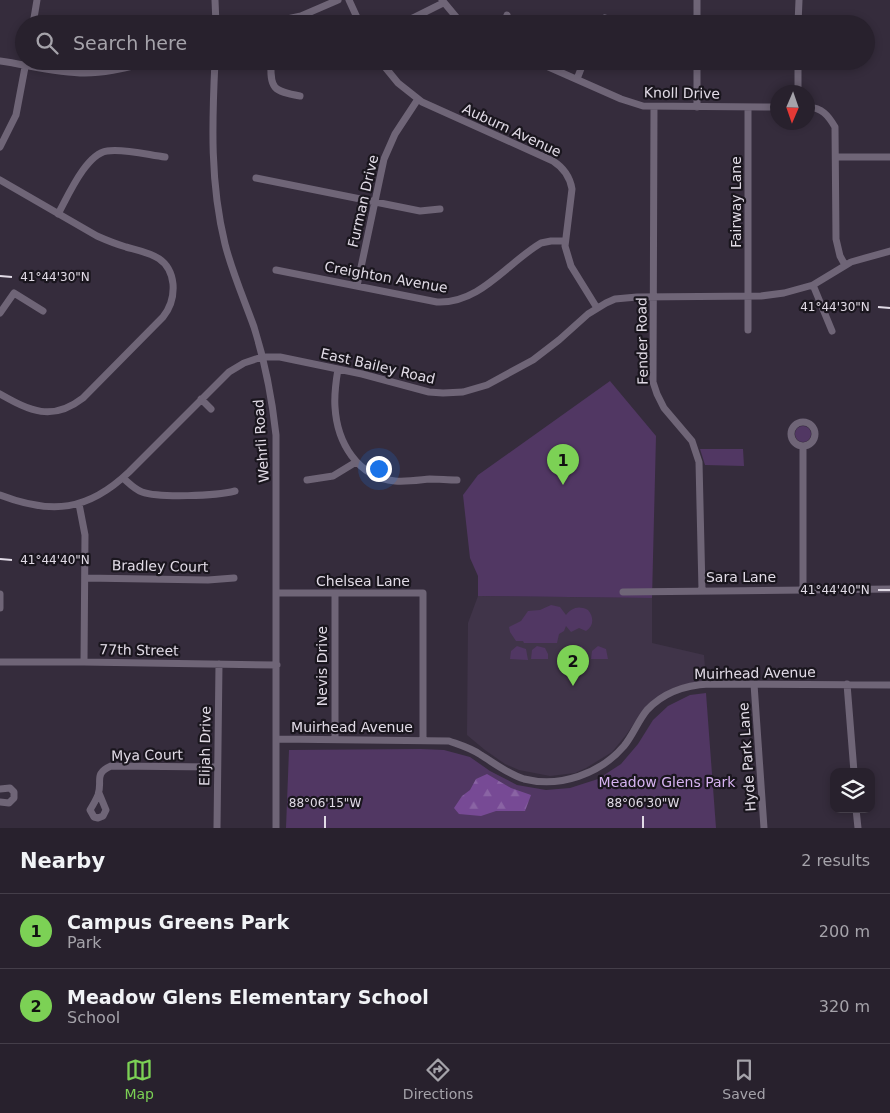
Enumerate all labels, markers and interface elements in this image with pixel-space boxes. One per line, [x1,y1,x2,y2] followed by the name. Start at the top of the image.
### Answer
[15,15,875,70] search box
[33,29,61,57] icon: search
[73,32,187,54] text: Search here
[644,84,720,102] street label: Knoll Drive
[770,85,815,130] north arrow
[460,100,564,160] street label: Auburn Avenue
[345,153,381,249] street label: Furman Drive
[728,156,744,248] street label: Fairway Lane
[323,258,449,296] street label: Creighton Avenue
[20,270,90,284] text: 41°44'30"N
[633,297,651,385] street label: Fender Road
[800,300,870,314] text: 41°44'30"N
[319,345,437,387] street label: East Bailey Road
[250,399,272,483] street label: Wehrli Road
[547,444,579,485] pin: 1
[366,456,392,482] your location
[20,553,90,567] text: 41°44'40"N
[112,557,209,575] street label: Bradley Court
[706,569,776,585] street label: Sara Lane
[316,573,410,589] street label: Chelsea Lane
[800,583,870,597] text: 41°44'40"N
[314,626,330,706] street label: Nevis Drive
[99,641,179,659] street label: 77th Street
[557,645,589,686] pin: 2
[694,664,816,682] street label: Muirhead Avenue
[735,702,759,812] street label: Hyde Park Lane
[196,706,214,786] street label: Elijah Drive
[291,719,413,735] street label: Muirhead Avenue
[111,746,184,764] street label: Mya Court
[830,768,875,813] map controls
[830,768,875,813] button: layers
[599,774,736,790] park label: Meadow Glens Park
[289,796,361,810] text: 88°06'15"W
[607,796,679,810] text: 88°06'30"W
[20,849,105,873] text: Nearby
[801,851,870,870] text: 2 results
[67,911,289,933] text: Campus Greens Park
[30,922,42,941] text: 1
[819,922,870,941] text: 200 m
[67,933,102,952] text: Park
[67,986,429,1008] text: Meadow Glens Elementary School
[30,997,42,1016] text: 2
[819,997,870,1016] text: 320 m
[67,1008,120,1027] text: School
[124,1056,154,1102] tab: Map
[403,1056,473,1102] tab: Directions
[722,1056,766,1102] tab: Saved

